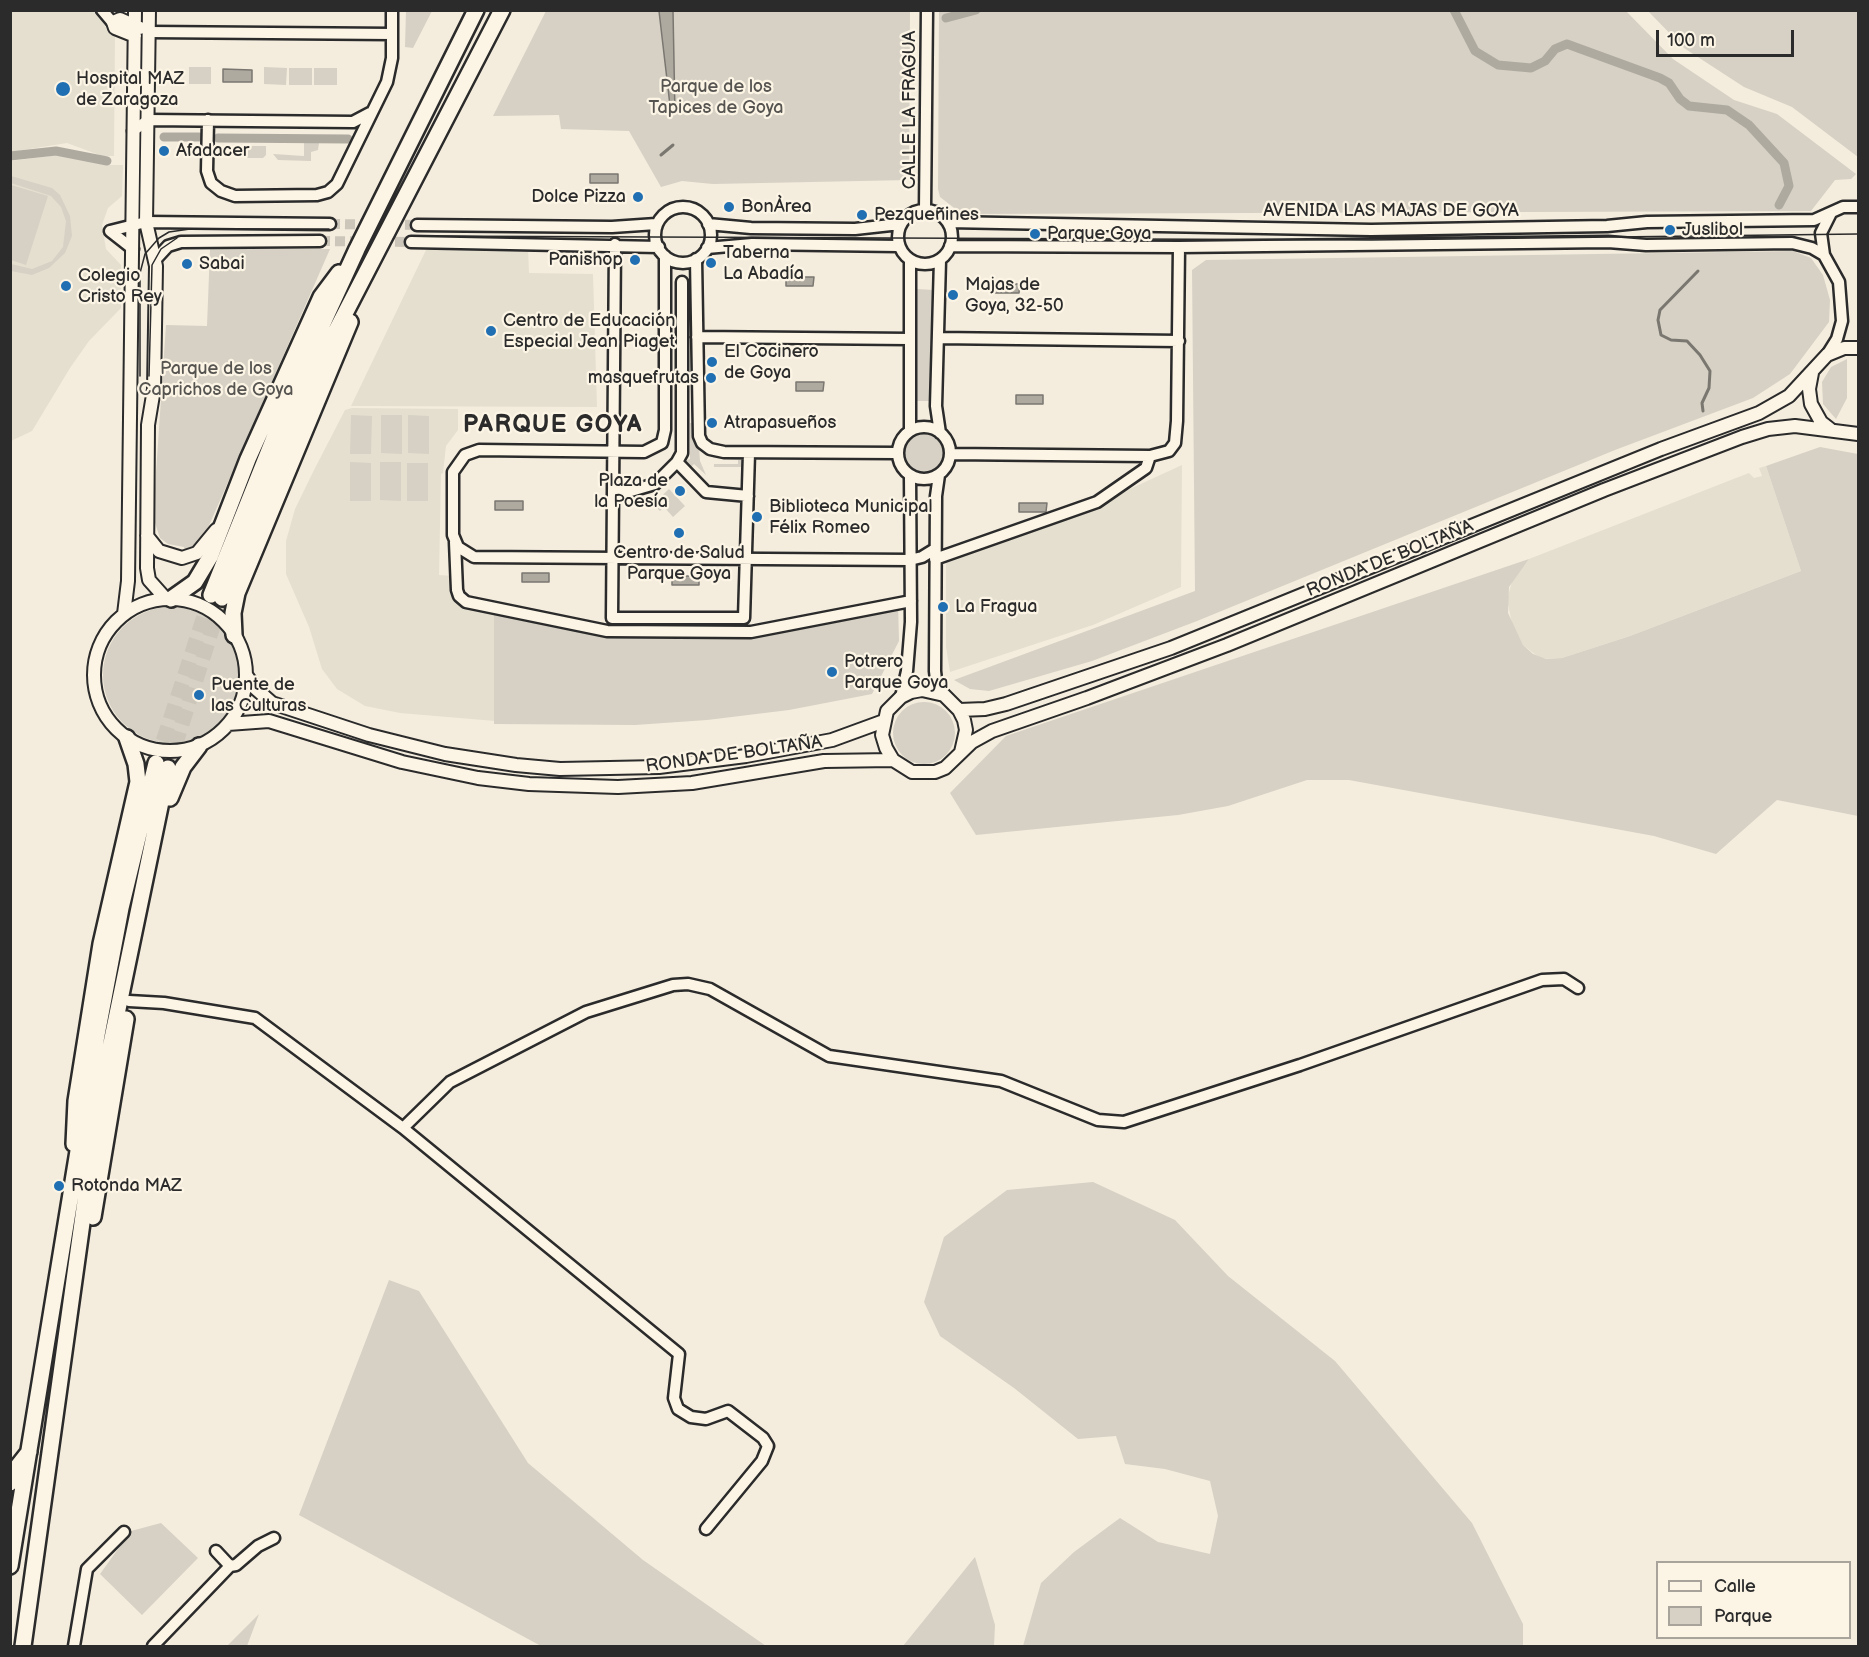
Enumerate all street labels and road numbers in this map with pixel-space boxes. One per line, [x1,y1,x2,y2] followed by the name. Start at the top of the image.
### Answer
[899,31,921,189] street label: CALLE LA FRAGUA
[1263,200,1519,222] street label: AVENIDA LAS MAJAS DE GOYA
[1303,516,1477,602] street label: RONDA DE BOLTAÑA
[644,732,824,778] street label: RONDA DE BOLTAÑA

